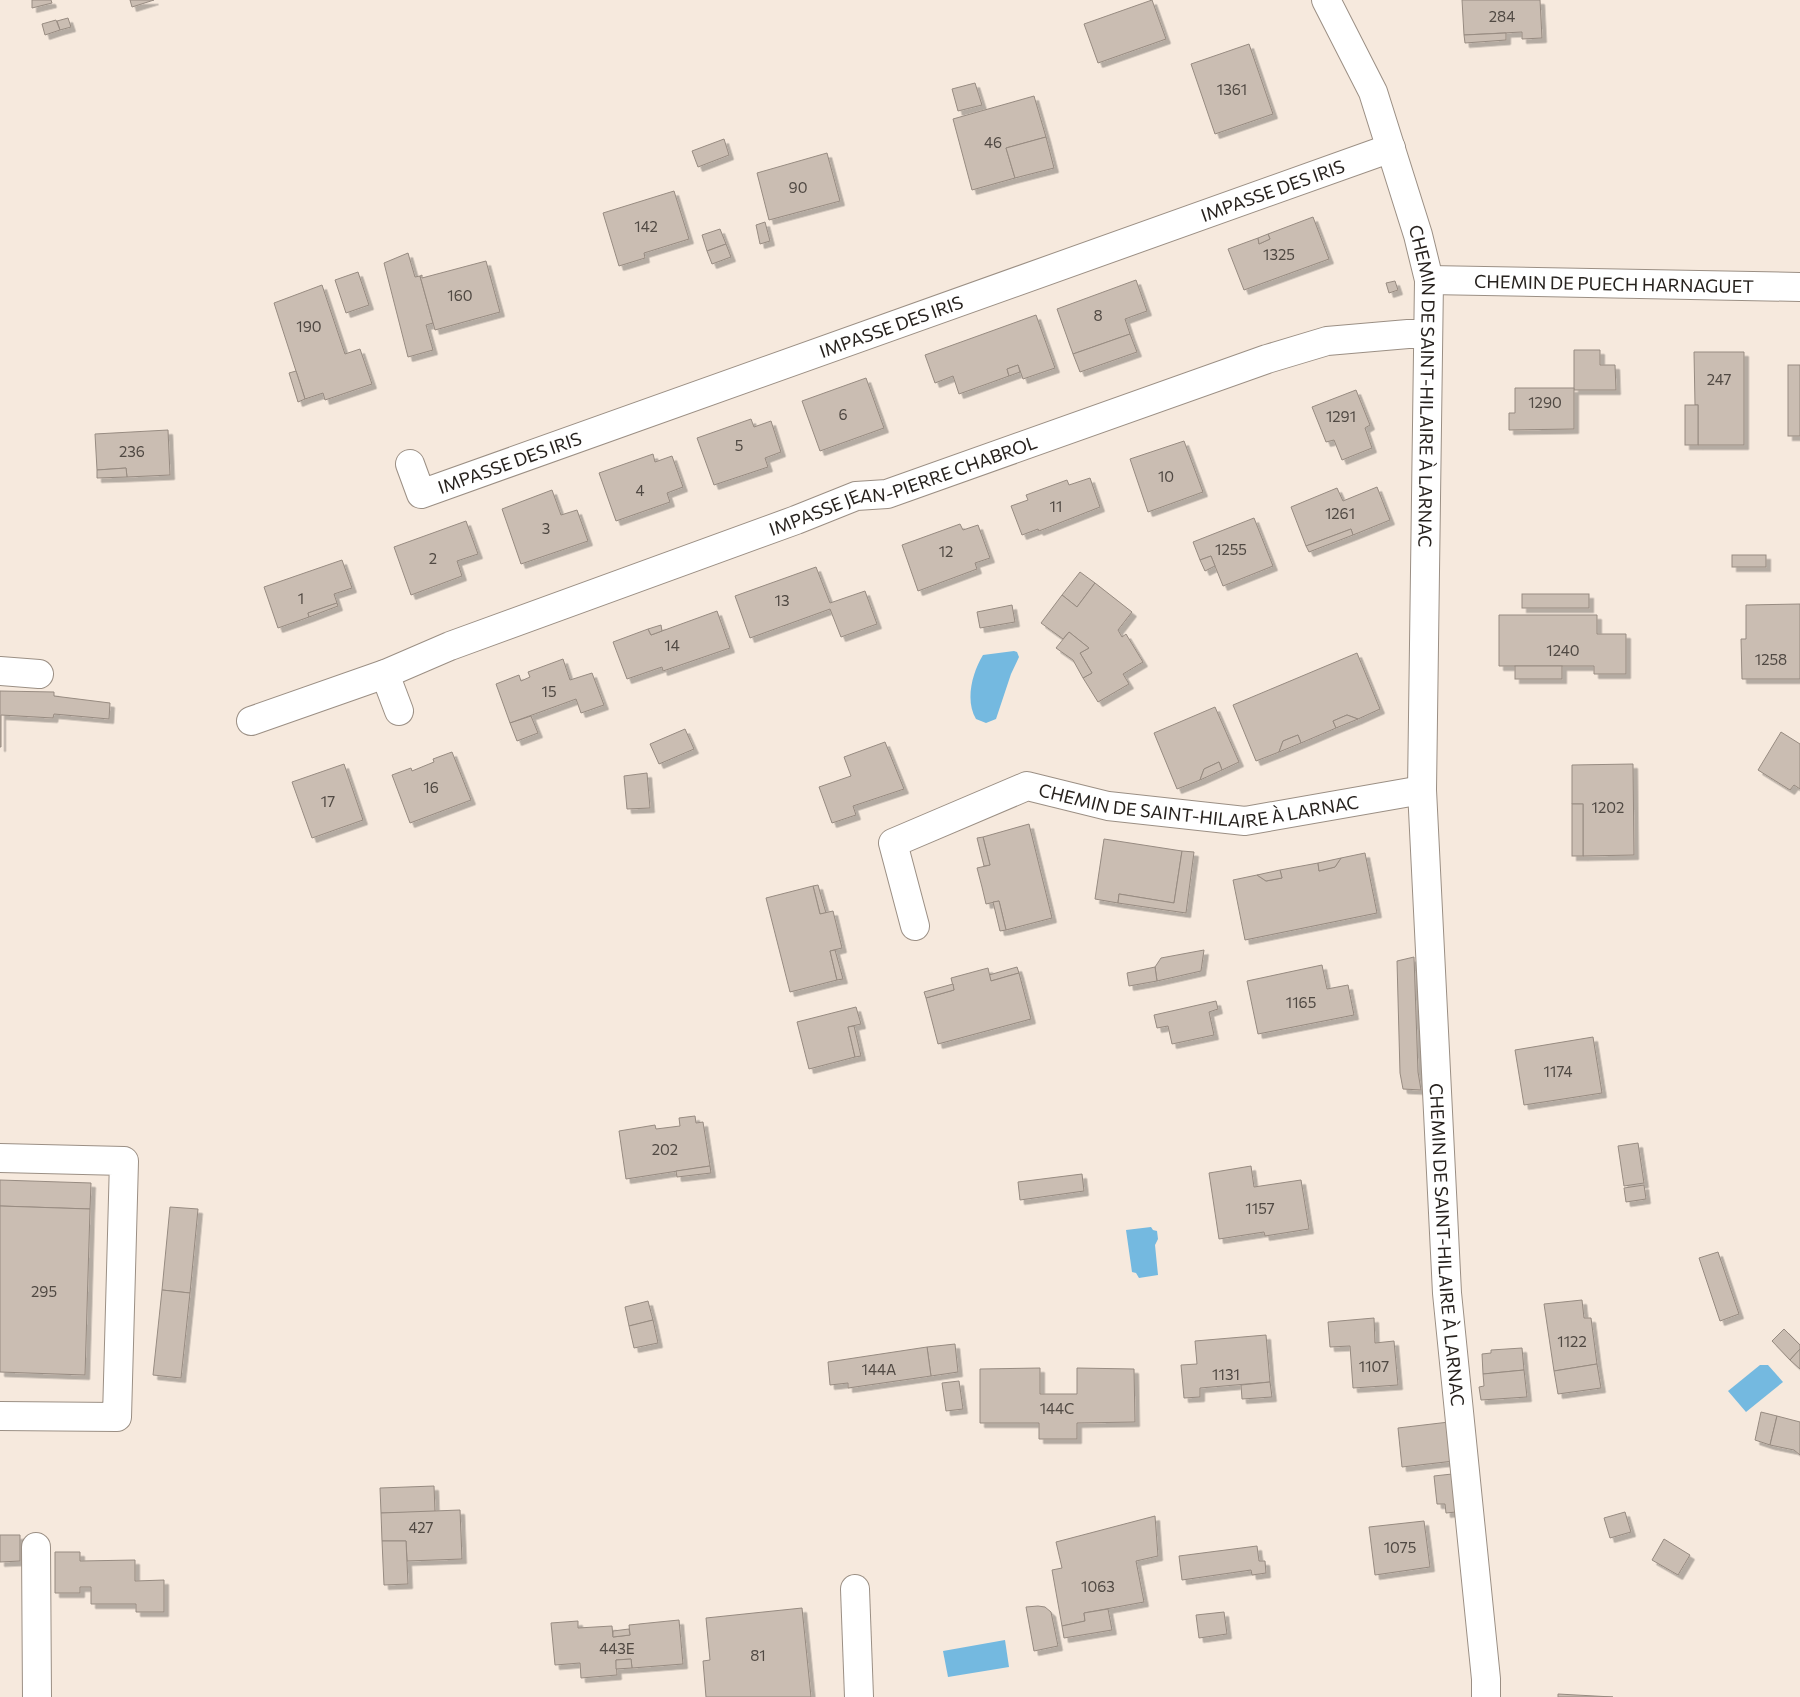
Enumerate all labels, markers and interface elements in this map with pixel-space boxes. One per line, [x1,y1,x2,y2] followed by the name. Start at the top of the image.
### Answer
[1489,7,1515,25] house number: 284
[1217,80,1247,98] house number: 1361
[984,133,1002,151] house number: 46
[1198,155,1347,226] street label: IMPASSE DES IRIS
[789,178,807,196] house number: 90
[634,217,658,235] house number: 142
[1404,222,1440,548] street label: CHEMIN DE SAINT-HILAIRE À LARNAC
[1263,245,1295,263] house number: 1325
[1474,270,1754,297] street label: CHEMIN DE PUECH HARNAGUET
[447,286,473,304] house number: 160
[816,291,966,362] street label: IMPASSE DES IRIS
[1093,306,1103,324] house number: 8
[296,317,322,335] house number: 190
[1707,370,1731,388] house number: 247
[1528,393,1562,411] house number: 1290
[838,405,848,423] house number: 6
[1326,407,1356,425] house number: 1291
[435,427,584,498] street label: IMPASSE DES IRIS
[766,431,1040,540] street label: IMPASSE JEAN-PIERRE CHABROL
[735,436,743,454] house number: 5
[119,442,145,460] house number: 236
[1158,467,1174,485] house number: 10
[636,481,645,499] house number: 4
[1050,497,1062,515] house number: 11
[1325,504,1355,522] house number: 1261
[542,519,550,537] house number: 3
[1215,540,1247,558] house number: 1255
[939,542,953,560] house number: 12
[429,549,437,567] house number: 2
[298,589,304,607] house number: 1
[775,591,789,609] house number: 13
[664,636,680,654] house number: 14
[1546,641,1580,659] house number: 1240
[1755,650,1787,668] house number: 1258
[541,682,557,700] house number: 15
[423,778,439,796] house number: 16
[1037,778,1360,832] street label: CHEMIN DE SAINT-HILAIRE À LARNAC
[321,792,335,810] house number: 17
[1592,798,1624,816] house number: 1202
[1286,993,1316,1011] house number: 1165
[1544,1062,1572,1080] house number: 1174
[1426,1083,1469,1407] street label: CHEMIN DE SAINT-HILAIRE À LARNAC
[652,1140,678,1158] house number: 202
[1245,1199,1275,1217] house number: 1157
[31,1282,57,1300] house number: 295
[1557,1332,1587,1350] house number: 1122
[1359,1357,1389,1375] house number: 1107
[862,1360,896,1378] house number: 144A
[1212,1365,1240,1383] house number: 1131
[1040,1399,1074,1417] house number: 144C
[409,1518,434,1536] house number: 427
[1384,1538,1416,1556] house number: 1075
[1081,1577,1115,1595] house number: 1063
[599,1639,635,1657] house number: 443E
[750,1646,766,1664] house number: 81

